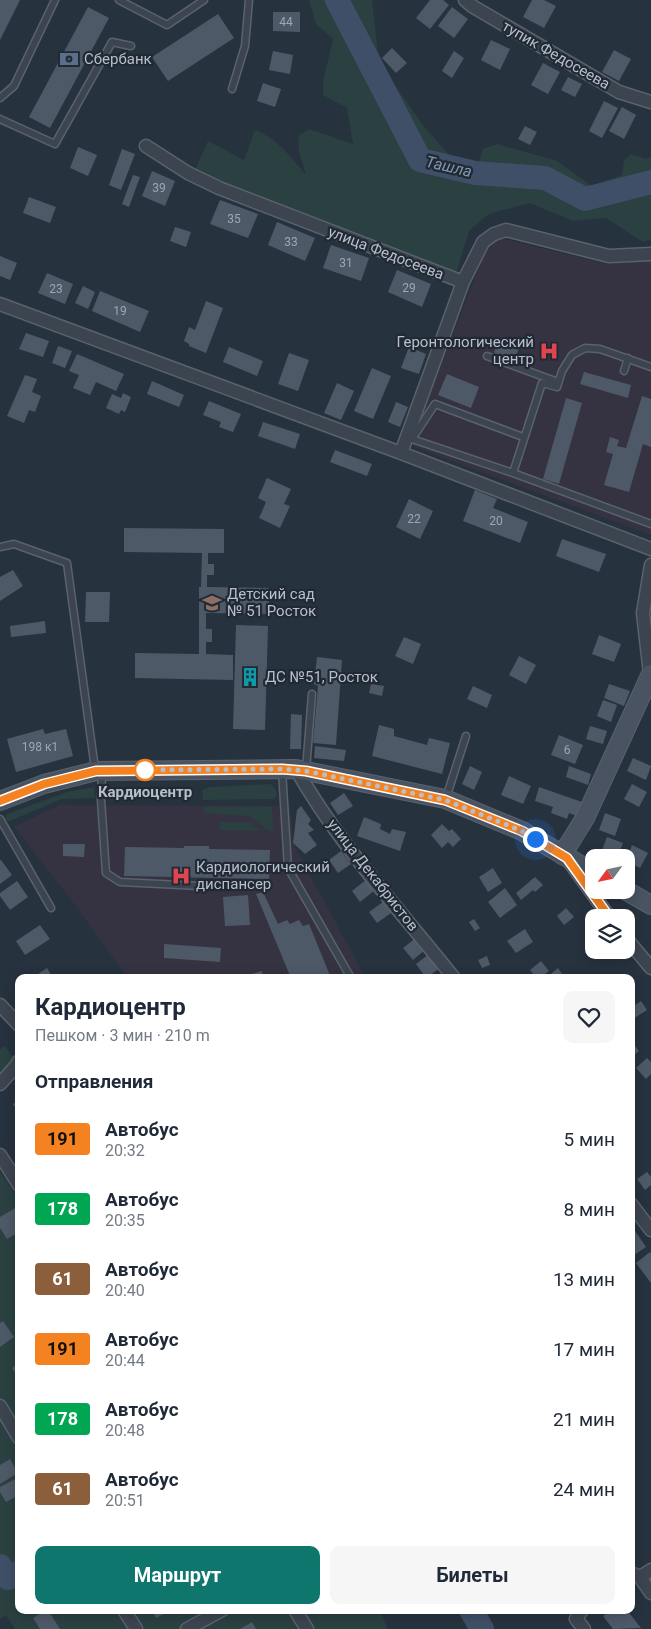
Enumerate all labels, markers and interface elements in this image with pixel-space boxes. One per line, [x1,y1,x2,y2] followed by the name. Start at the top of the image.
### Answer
[279,15,293,29] house number: 44
[499,17,613,93] street label: тупик Федосеева
[58,48,80,70] bank icon: Сбербанк
[84,50,152,68] place label: Сбербанк
[424,152,474,181] water label: Ташла
[152,181,166,195] house number: 39
[227,212,241,226] house number: 35
[326,223,446,283] street label: улица Федосеева
[284,235,298,249] house number: 33
[339,256,353,270] house number: 31
[402,281,416,295] house number: 29
[49,282,63,296] house number: 23
[113,304,127,318] house number: 19
[397,333,534,368] place label: Геронтологический центр
[538,340,560,362] hospital icon: Геронтологический центр
[407,512,421,526] house number: 22
[489,514,503,528] house number: 20
[227,585,316,620] place label: Детский сад № 51 Росток
[201,592,223,614] school or university icon: Детский сад № 51 Росток
[239,666,261,688] building icon: ДС №51, Росток
[265,668,378,686] place label: ДС №51, Росток
[22,740,58,754] house number: 198 к1
[564,743,571,757] house number: 6
[134,759,156,781] marker: Кардиоцентр
[98,783,192,801] place label: Кардиоцентр
[324,815,422,935] street label: улица Декабристов
[523,827,548,852] your location
[585,849,635,899] north arrow
[585,849,635,959] map controls
[196,858,330,893] place label: Кардиологический диспансер
[170,865,192,887] hospital icon: Кардиологический диспансер
[585,909,635,959] button: layers
[563,991,615,1043] button: heart
[35,993,186,1021] text: Кардиоцентр
[35,1026,210,1045] text: Пешком · 3 мин · 210 m
[35,1070,153,1093] text: Отправления
[105,1118,179,1141] text: Автобус
[47,1128,78,1149] text: 191
[564,1128,615,1151] text: 5 мин
[105,1141,145,1160] text: 20:32
[105,1188,179,1211] text: Автобус
[47,1198,78,1219] text: 178
[564,1198,615,1221] text: 8 мин
[105,1211,145,1230] text: 20:35
[105,1258,179,1281] text: Автобус
[52,1268,73,1289] text: 61
[553,1268,615,1291] text: 13 мин
[105,1281,145,1300] text: 20:40
[105,1328,179,1351] text: Автобус
[47,1338,78,1359] text: 191
[553,1338,615,1361] text: 17 мин
[105,1351,145,1370] text: 20:44
[105,1398,179,1421] text: Автобус
[47,1408,78,1429] text: 178
[553,1408,615,1431] text: 21 мин
[105,1421,145,1440] text: 20:48
[105,1468,179,1491] text: Автобус
[52,1478,73,1499] text: 61
[553,1478,615,1501] text: 24 мин
[105,1491,145,1510] text: 20:51
[35,1546,320,1604] button: Маршрут
[330,1546,615,1604] button: Билеты

